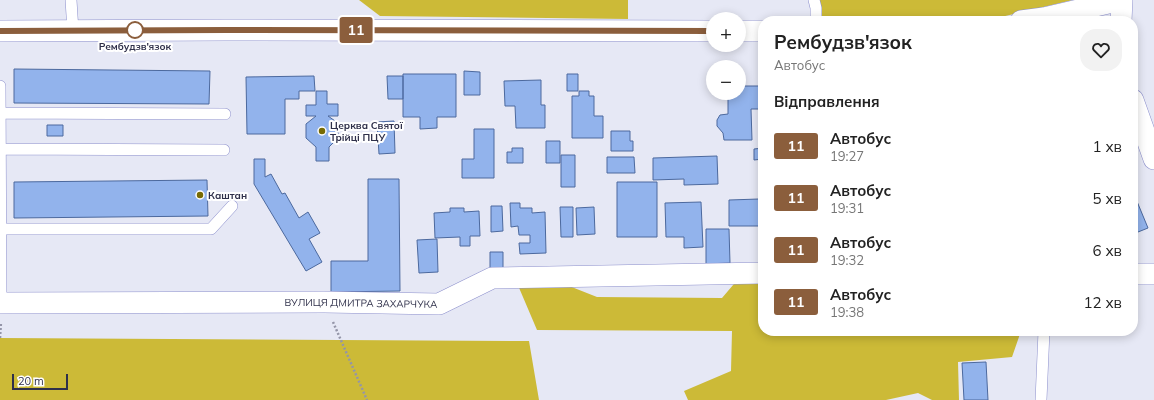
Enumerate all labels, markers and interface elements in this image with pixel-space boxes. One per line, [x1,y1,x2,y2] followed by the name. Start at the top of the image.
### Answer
[706,12,746,100] map controls
[706,12,746,52] button: +
[338,17,374,43] line badge: 11
[126,21,144,39] marker: Рембудзв'язок
[348,21,364,39] text: 11
[1080,29,1122,71] button: heart
[774,30,912,54] text: Рембудзв'язок
[99,40,172,53] place label: Рембудзв'язок
[774,57,825,73] text: Автобус
[706,60,746,100] button: −
[774,92,880,111] text: Відправлення
[330,119,403,144] place label: Церква Святої Трійці ПЦУ
[317,126,327,136] marker: Церква Святої Трійці ПЦУ
[830,129,891,148] text: Автобус
[788,137,804,155] text: 11
[1093,137,1122,156] text: 1 хв
[830,148,864,164] text: 19:27
[830,181,891,200] text: Автобус
[208,189,247,202] place label: Каштан
[788,189,804,207] text: 11
[1093,189,1122,208] text: 5 хв
[195,190,205,200] marker: Каштан
[830,200,864,216] text: 19:31
[830,233,891,252] text: Автобус
[788,241,804,259] text: 11
[1093,241,1122,260] text: 6 хв
[830,252,864,268] text: 19:32
[830,285,891,304] text: Автобус
[788,293,804,311] text: 11
[1084,293,1122,312] text: 12 хв
[285,295,438,310] street label: ВУЛИЦЯ ДМИТРА ЗАХАРЧУКА
[830,304,864,320] text: 19:38
[12,372,68,391] scale bar
[18,374,44,388] text: 20 m

